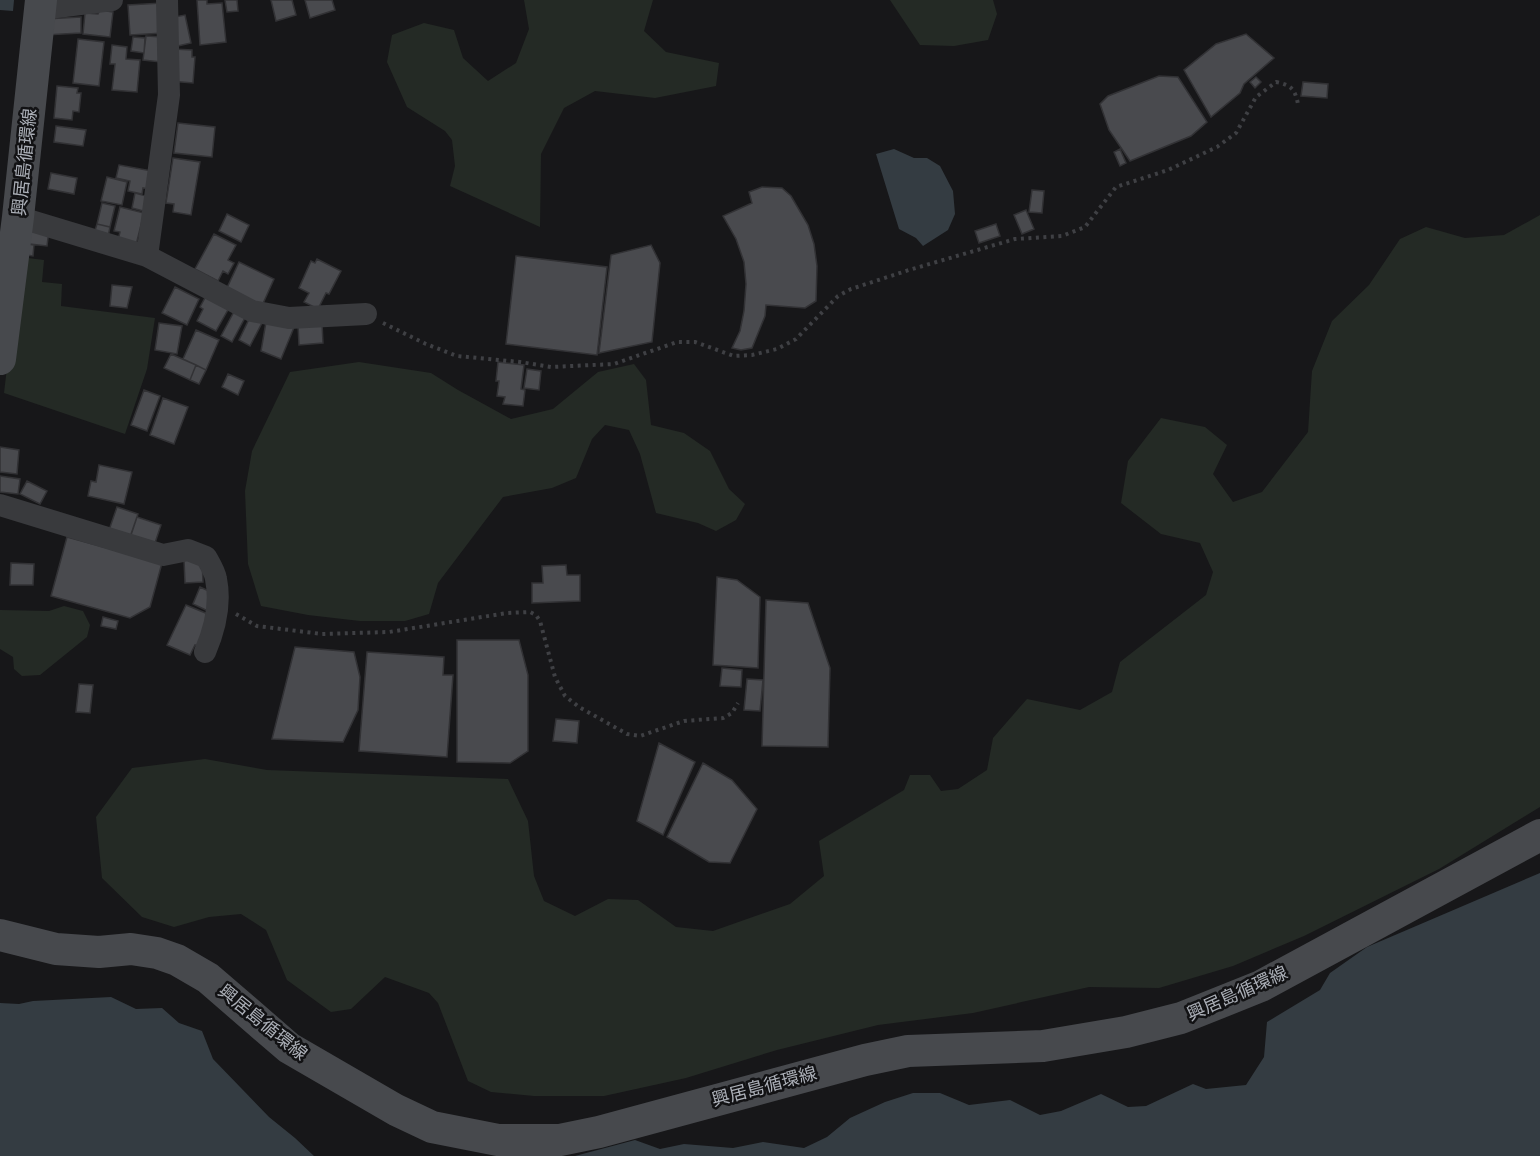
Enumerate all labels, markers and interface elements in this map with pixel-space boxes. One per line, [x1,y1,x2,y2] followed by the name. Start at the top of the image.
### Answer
[8,107,40,217] street label: 興居島循環線
[1183,961,1291,1025] street label: 興居島循環線
[214,980,312,1064] street label: 興居島循環線
[709,1062,819,1110] street label: 興居島循環線

